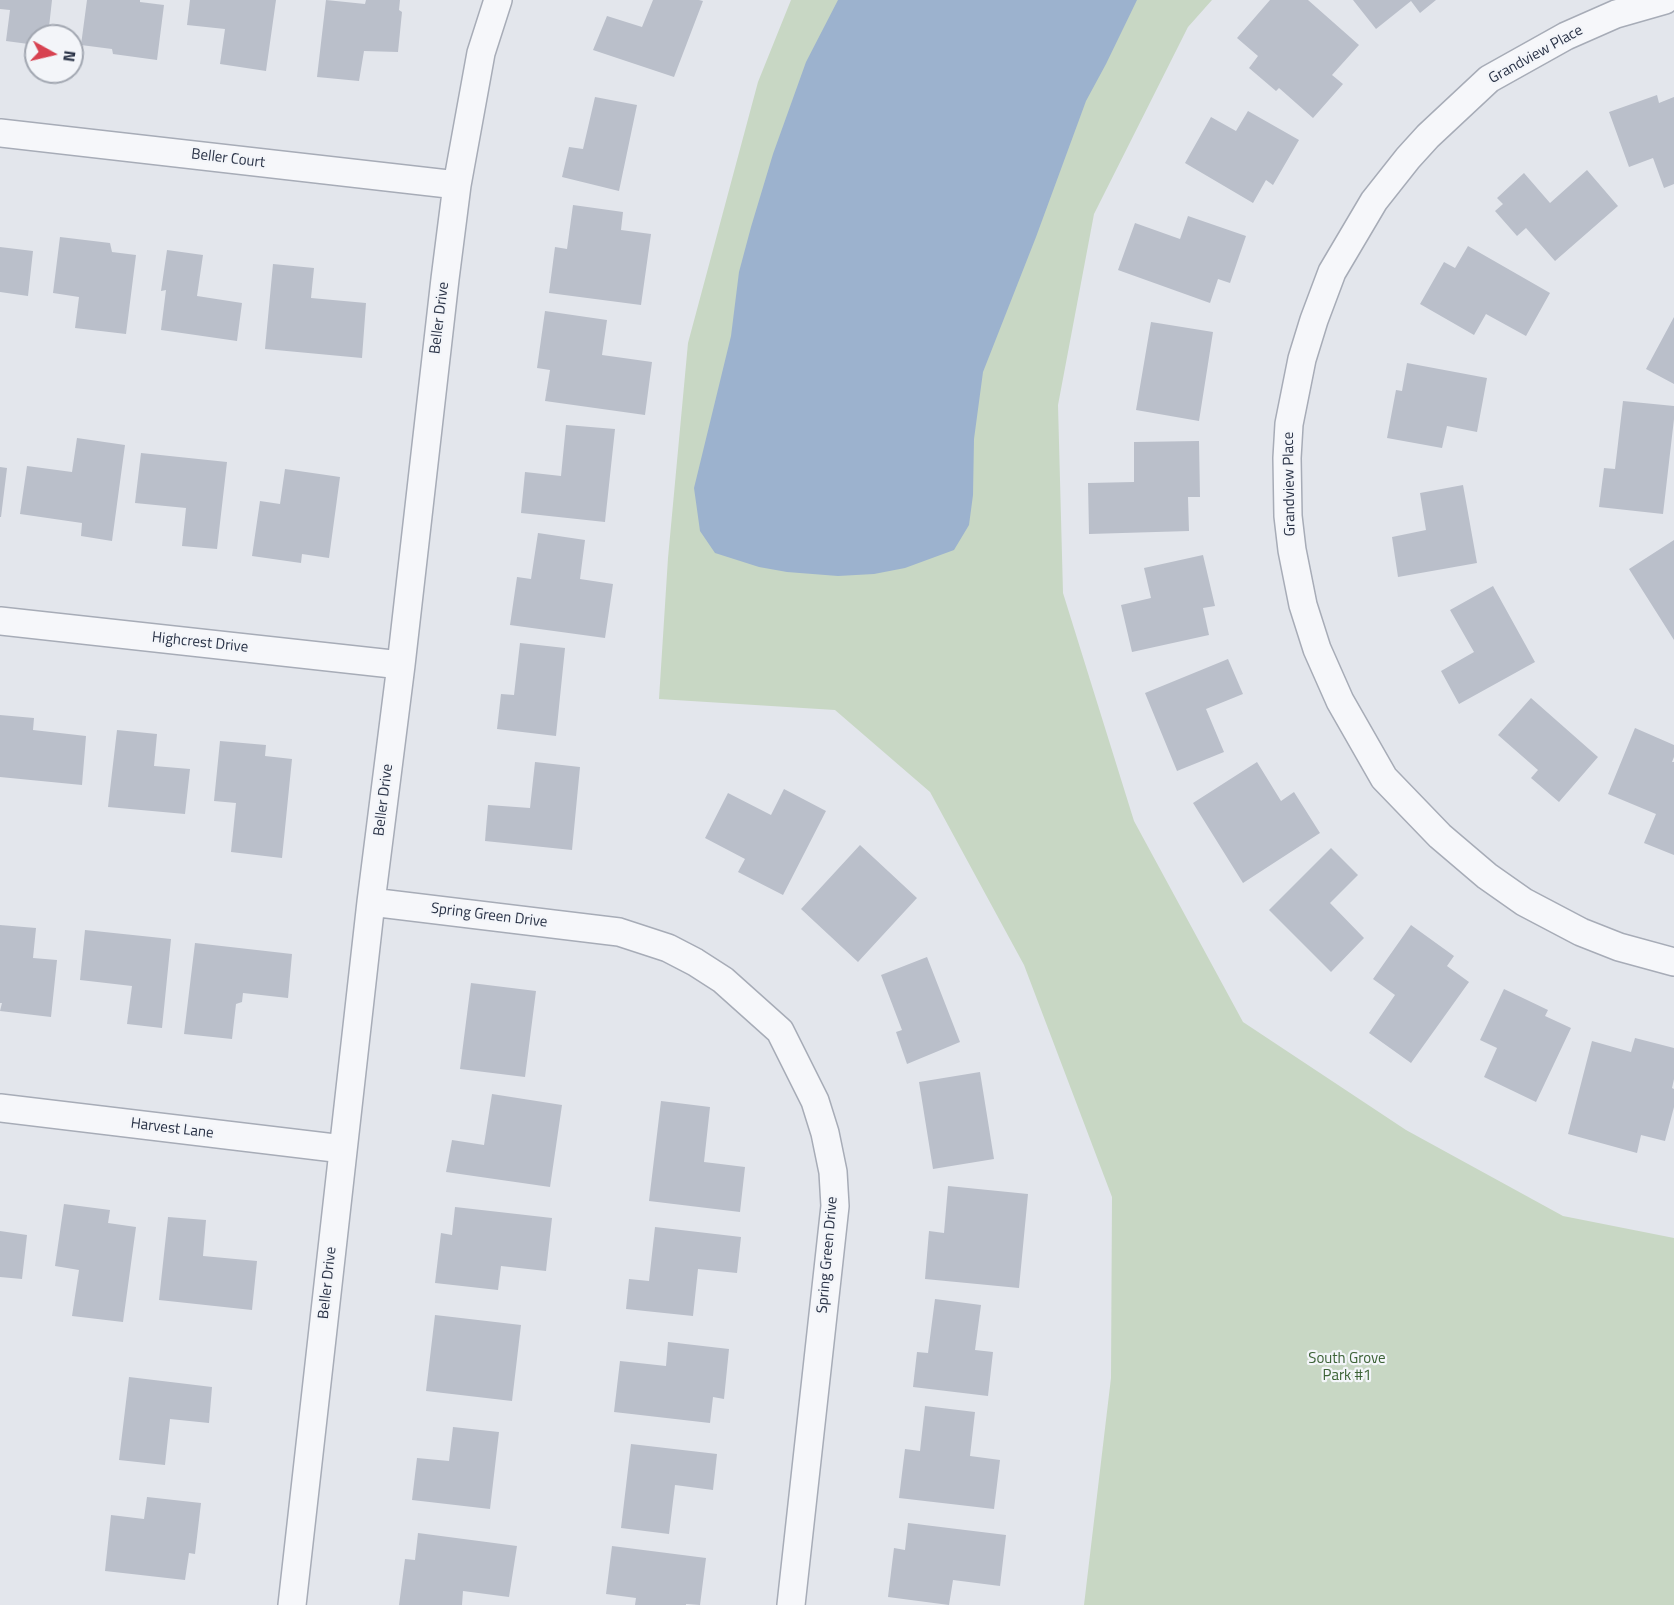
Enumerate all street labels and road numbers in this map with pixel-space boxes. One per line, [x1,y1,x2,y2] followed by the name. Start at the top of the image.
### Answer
[1486,22,1586,88] street label: Grandview Place
[190,146,266,172] street label: Beller Court
[427,281,453,355] street label: Beller Drive
[1280,432,1300,536] street label: Grandview Place
[151,629,249,657] street label: Highcrest Drive
[371,763,397,837] street label: Beller Drive
[430,900,548,932] street label: Spring Green Drive
[130,1115,214,1143] street label: Harvest Lane
[814,1196,842,1314] street label: Spring Green Drive
[315,1246,341,1320] street label: Beller Drive

